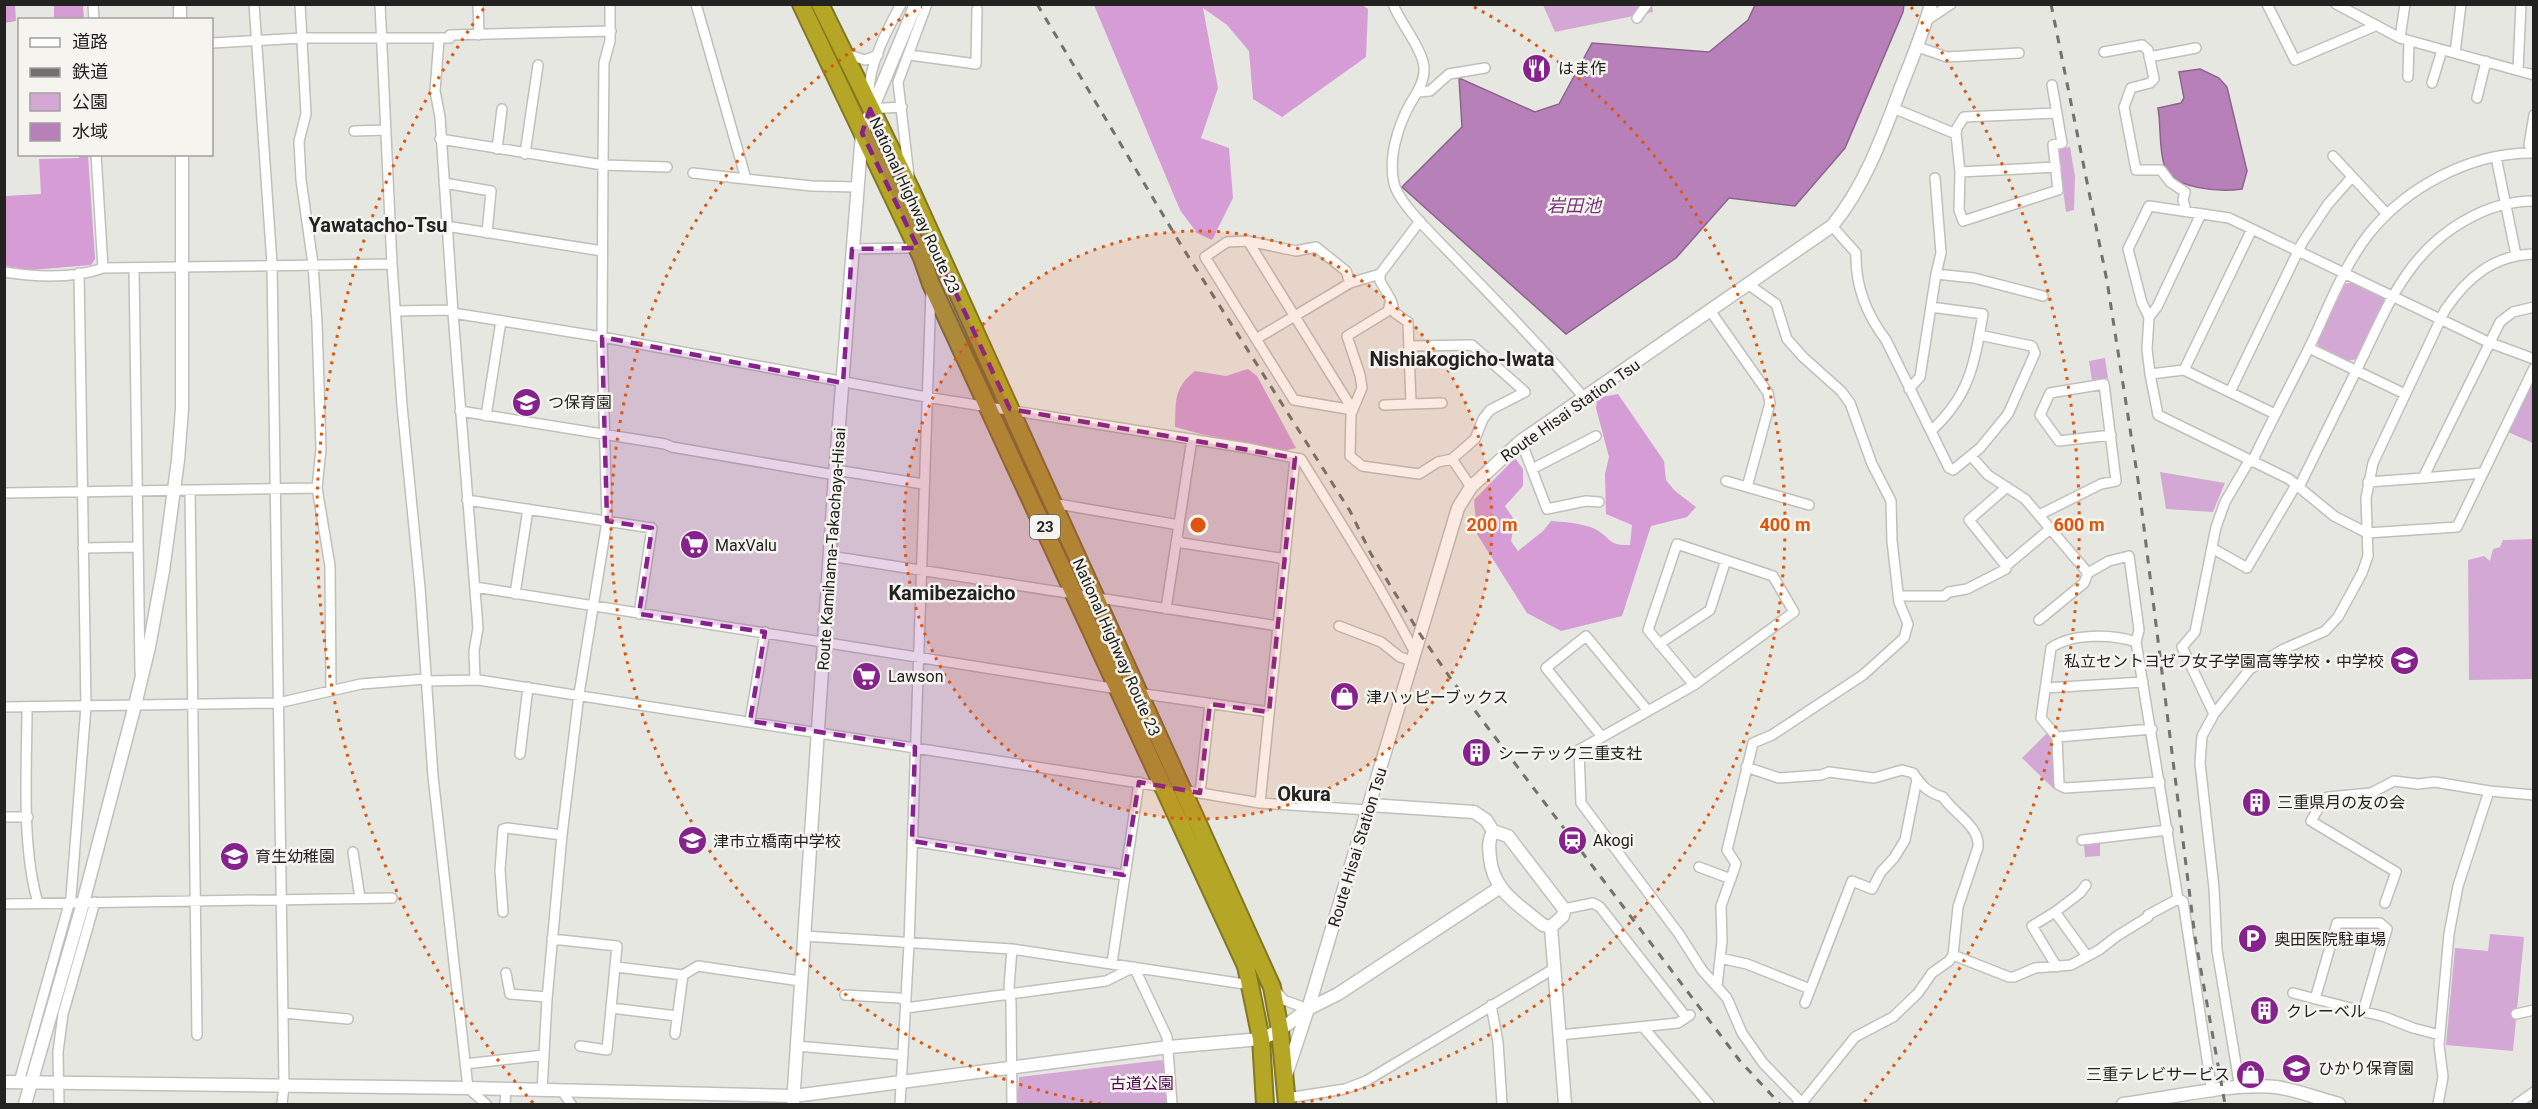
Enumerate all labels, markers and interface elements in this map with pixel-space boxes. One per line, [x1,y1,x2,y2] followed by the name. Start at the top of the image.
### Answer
[18,18,213,156] legend
[72,31,108,52] text: 道路
[1521,52,1553,84] restaurant icon: はま作
[1558,59,1606,78] place label: はま作
[72,61,108,82] text: 鉄道
[72,91,108,112] text: 公園
[865,114,964,296] street label: National Highway Route 23
[72,121,108,142] text: 水域
[1547,195,1603,216] water label: 岩田池
[308,213,448,237] district label: Yawatacho-Tsu
[1369,347,1555,371] district label: Nishiakogicho-Iwata
[1497,355,1644,466] street label: Route Hisai Station Tsu
[511,386,543,418] school or university icon: つ保育園
[548,393,612,412] place label: つ保育園
[814,427,849,671] street label: Route Kamihama-Takachaya-Hisai
[1466,514,1518,535] text: 200 m
[1759,514,1811,535] text: 400 m
[2053,514,2105,535] text: 600 m
[1030,515,1060,539] road number: 23
[1188,515,1208,535] centre of rings
[678,529,710,561] supermarket icon: MaxValu
[715,536,777,555] place label: MaxValu
[1069,555,1164,739] street label: National Highway Route 23
[888,581,1016,605] district label: Kamibezaicho
[2389,645,2421,677] school or university icon: 私立セントヨゼフ女子学園高等学校・中学校
[2064,652,2384,671] place label: 私立セントヨゼフ女子学園高等学校・中学校
[851,660,883,692] supermarket icon: Lawson
[888,667,944,686] place label: Lawson
[1329,681,1361,713] shop icon: 津ハッピーブックス
[1366,688,1509,707] place label: 津ハッピーブックス
[1461,737,1493,769] building icon: シーテック三重支社
[1498,744,1642,763] place label: シーテック三重支社
[1324,765,1391,929] street label: Route Hisai Station Tsu
[1277,782,1331,806] district label: Okura
[2240,786,2272,818] building icon: 三重県月の友の会
[2277,793,2405,812] place label: 三重県月の友の会
[1556,824,1588,856] station icon: Akogi
[676,825,708,857] school or university icon: 津市立橋南中学校
[1593,831,1634,850] place label: Akogi
[713,832,841,851] place label: 津市立橋南中学校
[218,840,250,872] school or university icon: 育生幼稚園
[255,847,335,866] place label: 育生幼稚園
[2237,923,2269,955] parking icon: 奥田医院駐車場
[2274,930,2386,949] place label: 奥田医院駐車場
[2249,995,2281,1027] building icon: クレーベル
[2286,1002,2366,1021] place label: クレーベル
[2281,1052,2313,1084] school or university icon: ひかり保育園
[2235,1058,2267,1090] shop icon: 三重テレビサービス
[2318,1059,2414,1078] place label: ひかり保育園
[2086,1065,2230,1084] place label: 三重テレビサービス
[1110,1074,1174,1093] park label: 古道公園

